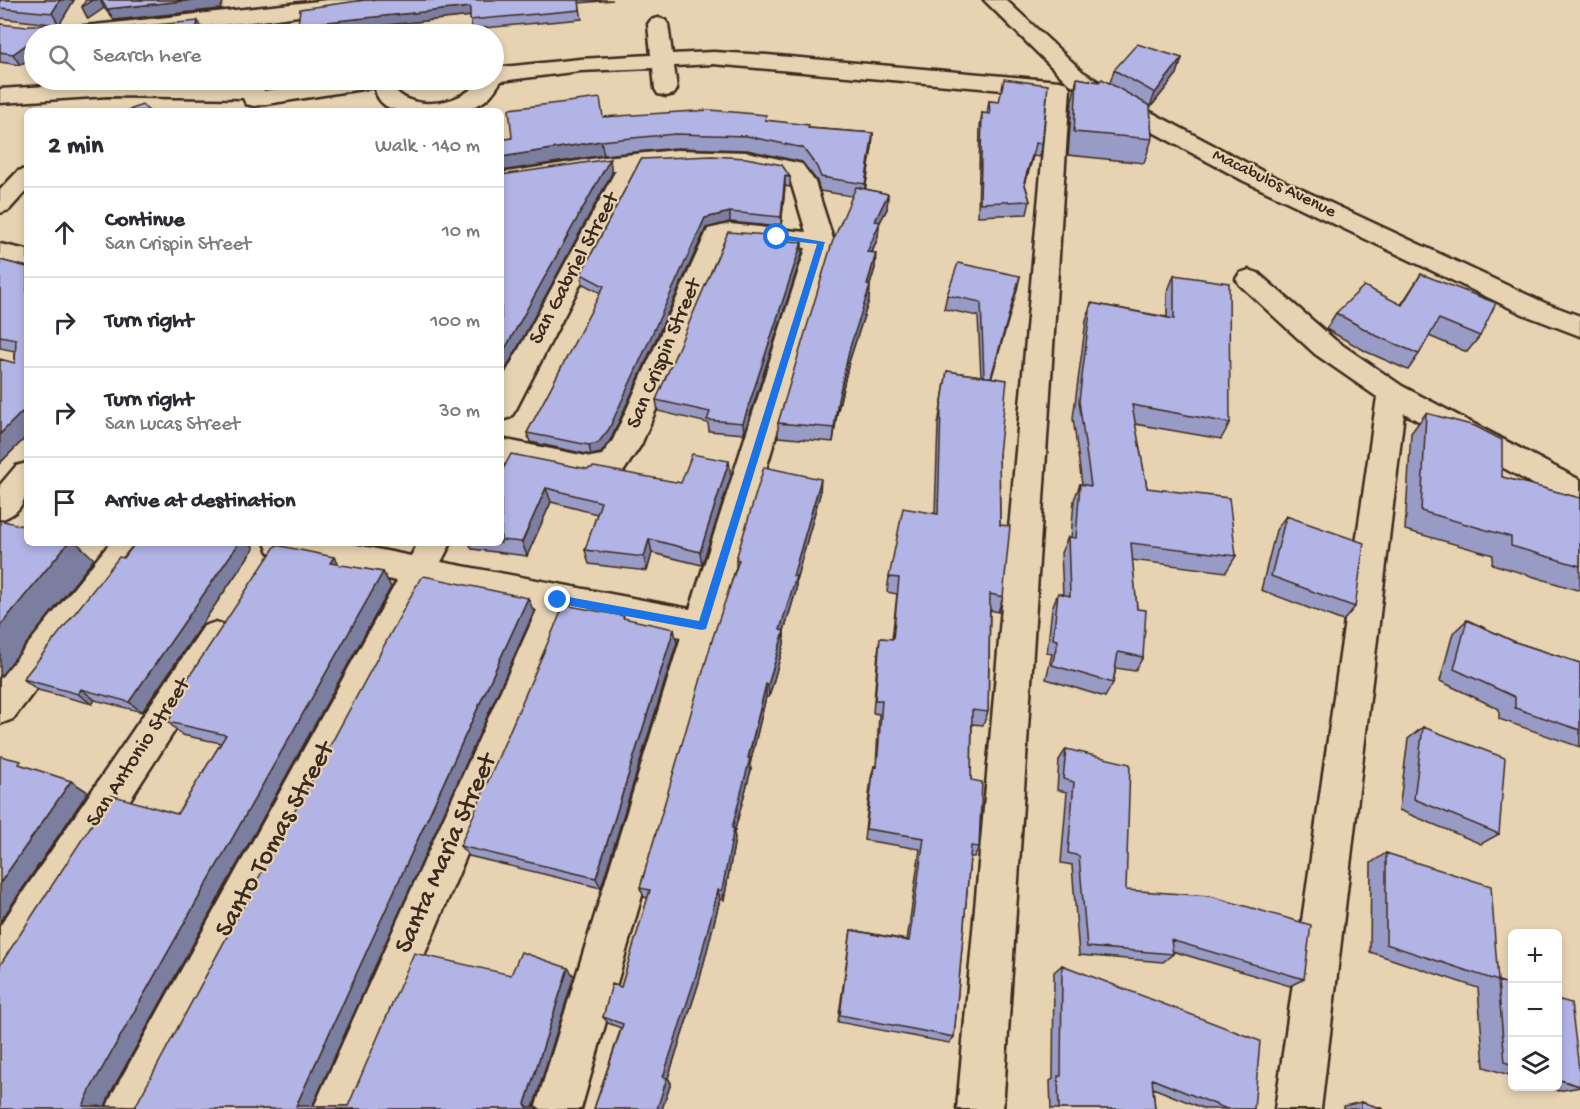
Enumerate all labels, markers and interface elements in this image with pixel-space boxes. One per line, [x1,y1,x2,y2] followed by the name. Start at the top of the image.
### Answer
[24,24,504,90] search box
[45,41,78,74] icon: search
[93,44,201,70] text: Search here
[48,132,103,163] text: 2 min
[375,136,480,159] text: Walk · 140 m
[1209,145,1340,223] street label: Macabulos Avenue
[524,187,627,349] street label: San Gabriel Street
[105,208,185,234] text: Continue
[48,216,81,249] icon: ahead
[442,221,480,244] text: 10 m
[763,223,789,249] route start
[105,234,251,257] text: San Crispin Street
[622,273,709,433] street label: San Crispin Street
[48,306,81,339] icon: right
[105,309,193,335] text: Turn right
[430,311,480,334] text: 100 m
[105,388,193,414] text: Turn right
[48,396,81,429] icon: right
[439,401,480,424] text: 30 m
[105,414,240,437] text: San Lucas Street
[48,486,81,519] icon: arrive
[105,489,295,515] text: Arrive at destination
[544,586,570,612] route end
[81,672,198,832] street label: San Antonio Street
[209,735,344,943] street label: Santo Tomas Street
[389,747,506,959] street label: Santa Maria Street
[1508,929,1562,1091] map controls
[1508,929,1562,983] button: +
[1508,983,1562,1037] button: −
[1508,1037,1562,1091] button: layers

